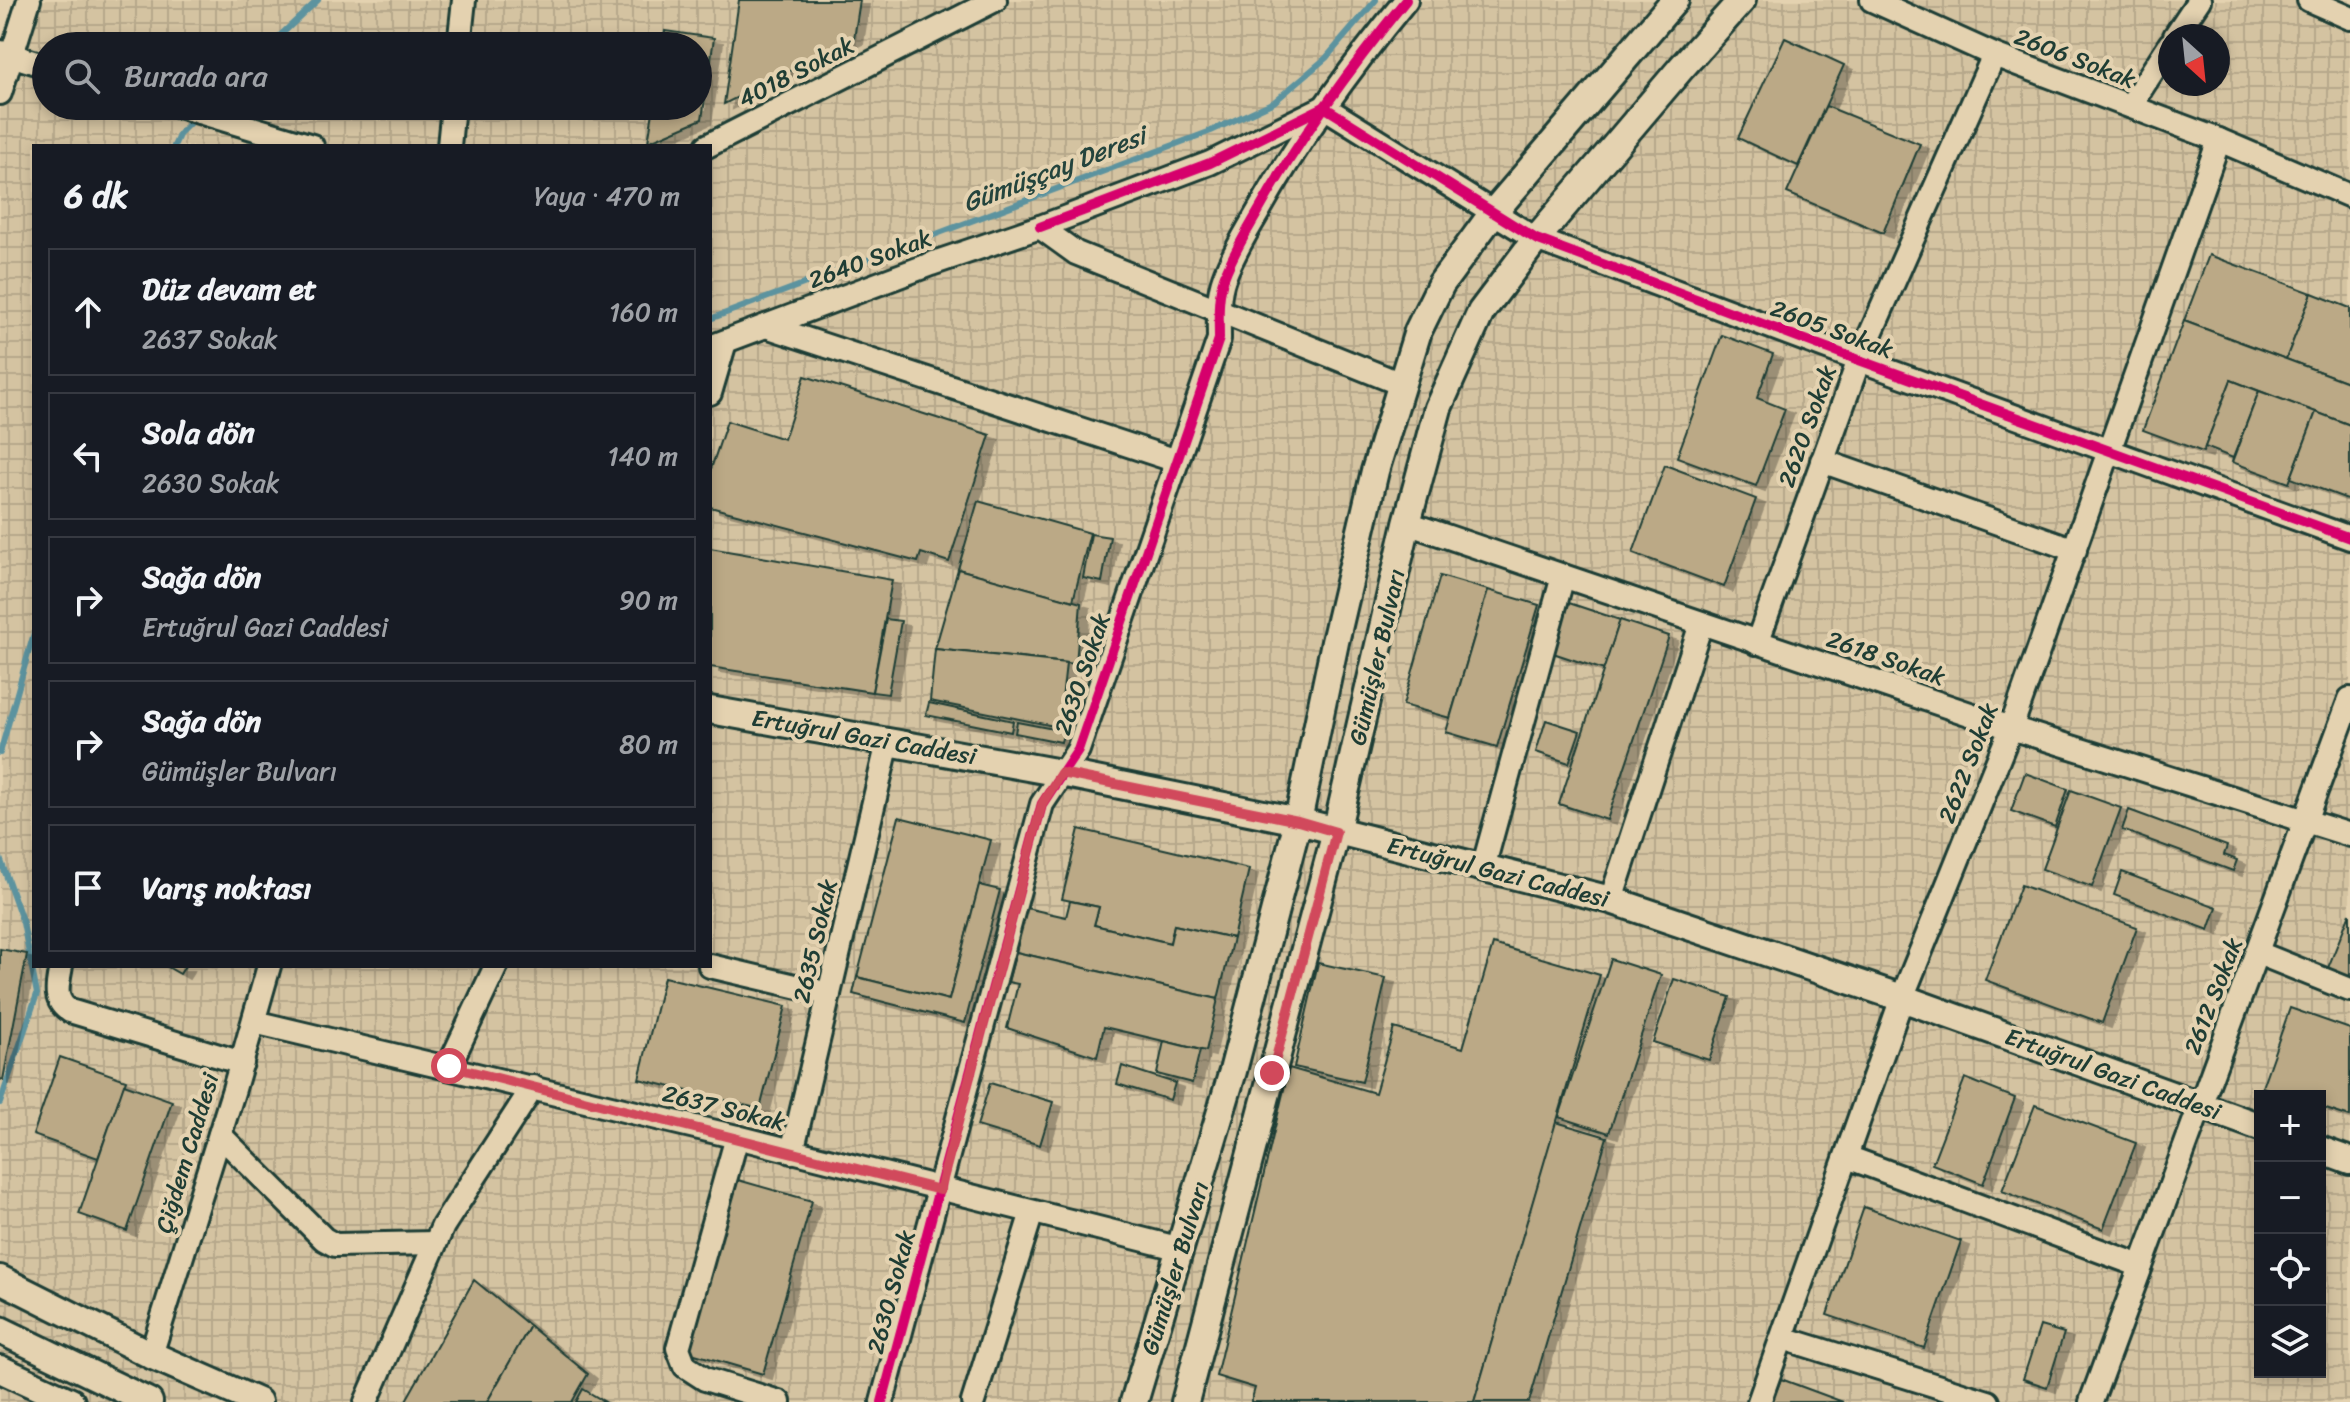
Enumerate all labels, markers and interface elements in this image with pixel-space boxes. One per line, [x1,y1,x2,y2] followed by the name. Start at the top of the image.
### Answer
[2008,16,2142,101] street label: 2606 Sokak
[2158,24,2230,96] north arrow
[730,25,862,119] street label: 4018 Sokak
[32,32,712,120] search box
[124,49,267,103] text: Burada ara
[60,54,104,98] icon: search
[955,111,1157,225] water label: Gümüşçay Deresi
[64,166,128,226] text: 6 dk
[534,173,680,219] text: Yaya · 470 m
[802,217,938,301] street label: 2640 Sokak
[142,262,317,316] text: Düz devam et
[1765,287,1900,371] street label: 2605 Sokak
[609,289,678,335] text: 160 m
[66,290,110,334] icon: ahead
[142,316,278,362] text: 2637 Sokak
[1765,359,1849,493] street label: 2620 Sokak
[142,406,255,460] text: Sola dön
[607,433,678,479] text: 140 m
[66,434,110,478] icon: left
[142,460,279,506] text: 2630 Sokak
[142,550,261,604] text: Sağa dön
[1336,565,1418,749] street label: Gümüşler Bulvarı
[619,577,678,623] text: 90 m
[66,578,110,622] icon: right
[142,604,388,650] text: Ertuğrul Gazi Caddesi
[1041,607,1123,741] street label: 2630 Sokak
[1821,618,1951,698] street label: 2618 Sokak
[142,694,261,748] text: Sağa dön
[1926,696,2010,829] street label: 2622 Sokak
[748,697,981,778] street label: Ertuğrul Gazi Caddesi
[619,721,678,767] text: 80 m
[66,722,110,766] icon: right
[142,748,337,794] text: Gümüşler Bulvarı
[1383,824,1615,920] street label: Ertuğrul Gazi Caddesi
[142,861,312,915] text: Varış noktası
[66,866,110,910] icon: arrive
[780,874,850,1007] street label: 2635 Sokak
[2171,931,2255,1061] street label: 2612 Sokak
[1999,1015,2228,1133] street label: Ertuğrul Gazi Caddesi
[431,1048,467,1084] route start
[1254,1055,1290,1091] route end
[143,1066,232,1238] street label: Çiğdem Caddesi
[658,1072,790,1144] street label: 2637 Sokak
[2254,1090,2326,1378] map controls
[2254,1090,2326,1162] button: +
[2254,1162,2326,1234] button: −
[1129,1176,1221,1360] street label: Gümüşler Bulvarı
[854,1225,928,1359] street label: 2630 Sokak
[2254,1234,2326,1306] button: locate
[2254,1306,2326,1378] button: layers

